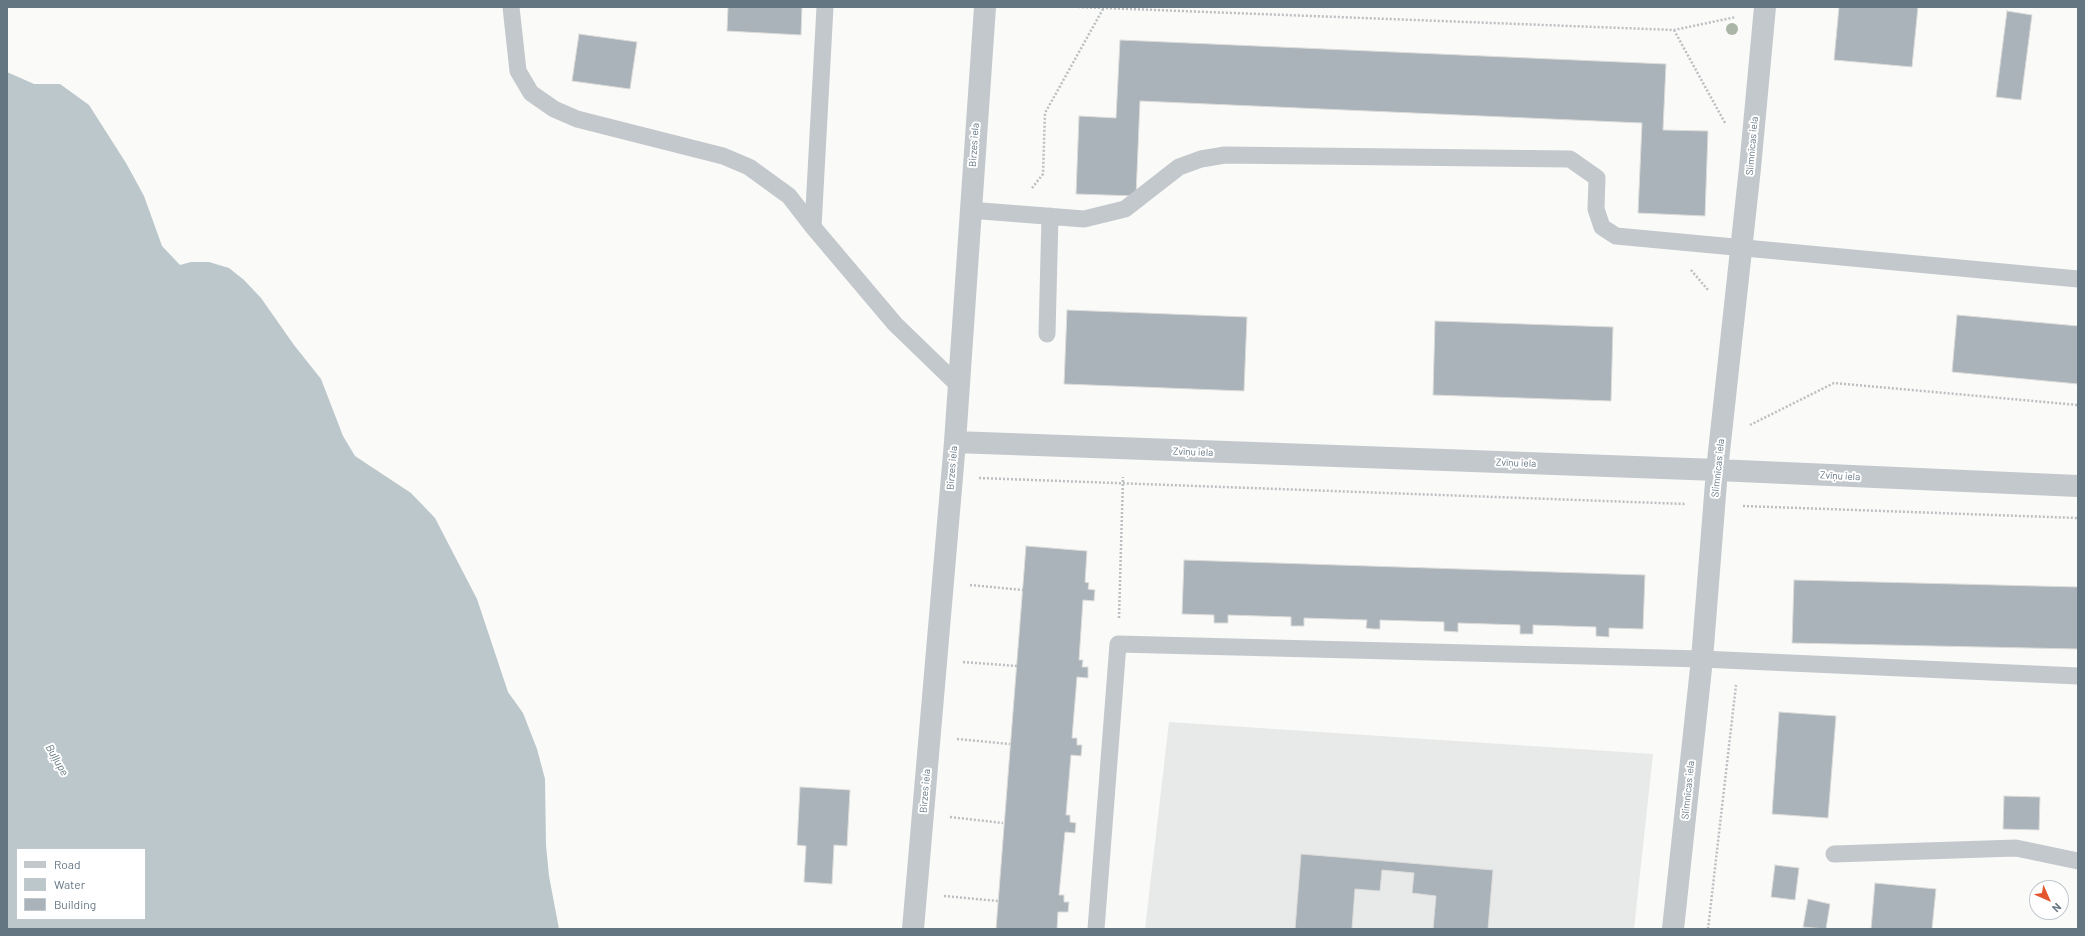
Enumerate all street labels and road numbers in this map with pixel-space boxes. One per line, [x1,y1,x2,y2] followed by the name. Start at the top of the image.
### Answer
[1743,116,1761,176] street label: Slimnīcas iela
[966,122,982,168] street label: Birzes iela
[1709,438,1727,498] street label: Slimnīcas iela
[944,445,960,491] street label: Birzes iela
[1173,445,1213,459] street label: Zvīņu iela
[1496,456,1536,470] street label: Zvīņu iela
[1820,469,1860,483] street label: Zvīņu iela
[1679,760,1697,820] street label: Slimnīcas iela
[917,768,933,814] street label: Birzes iela

